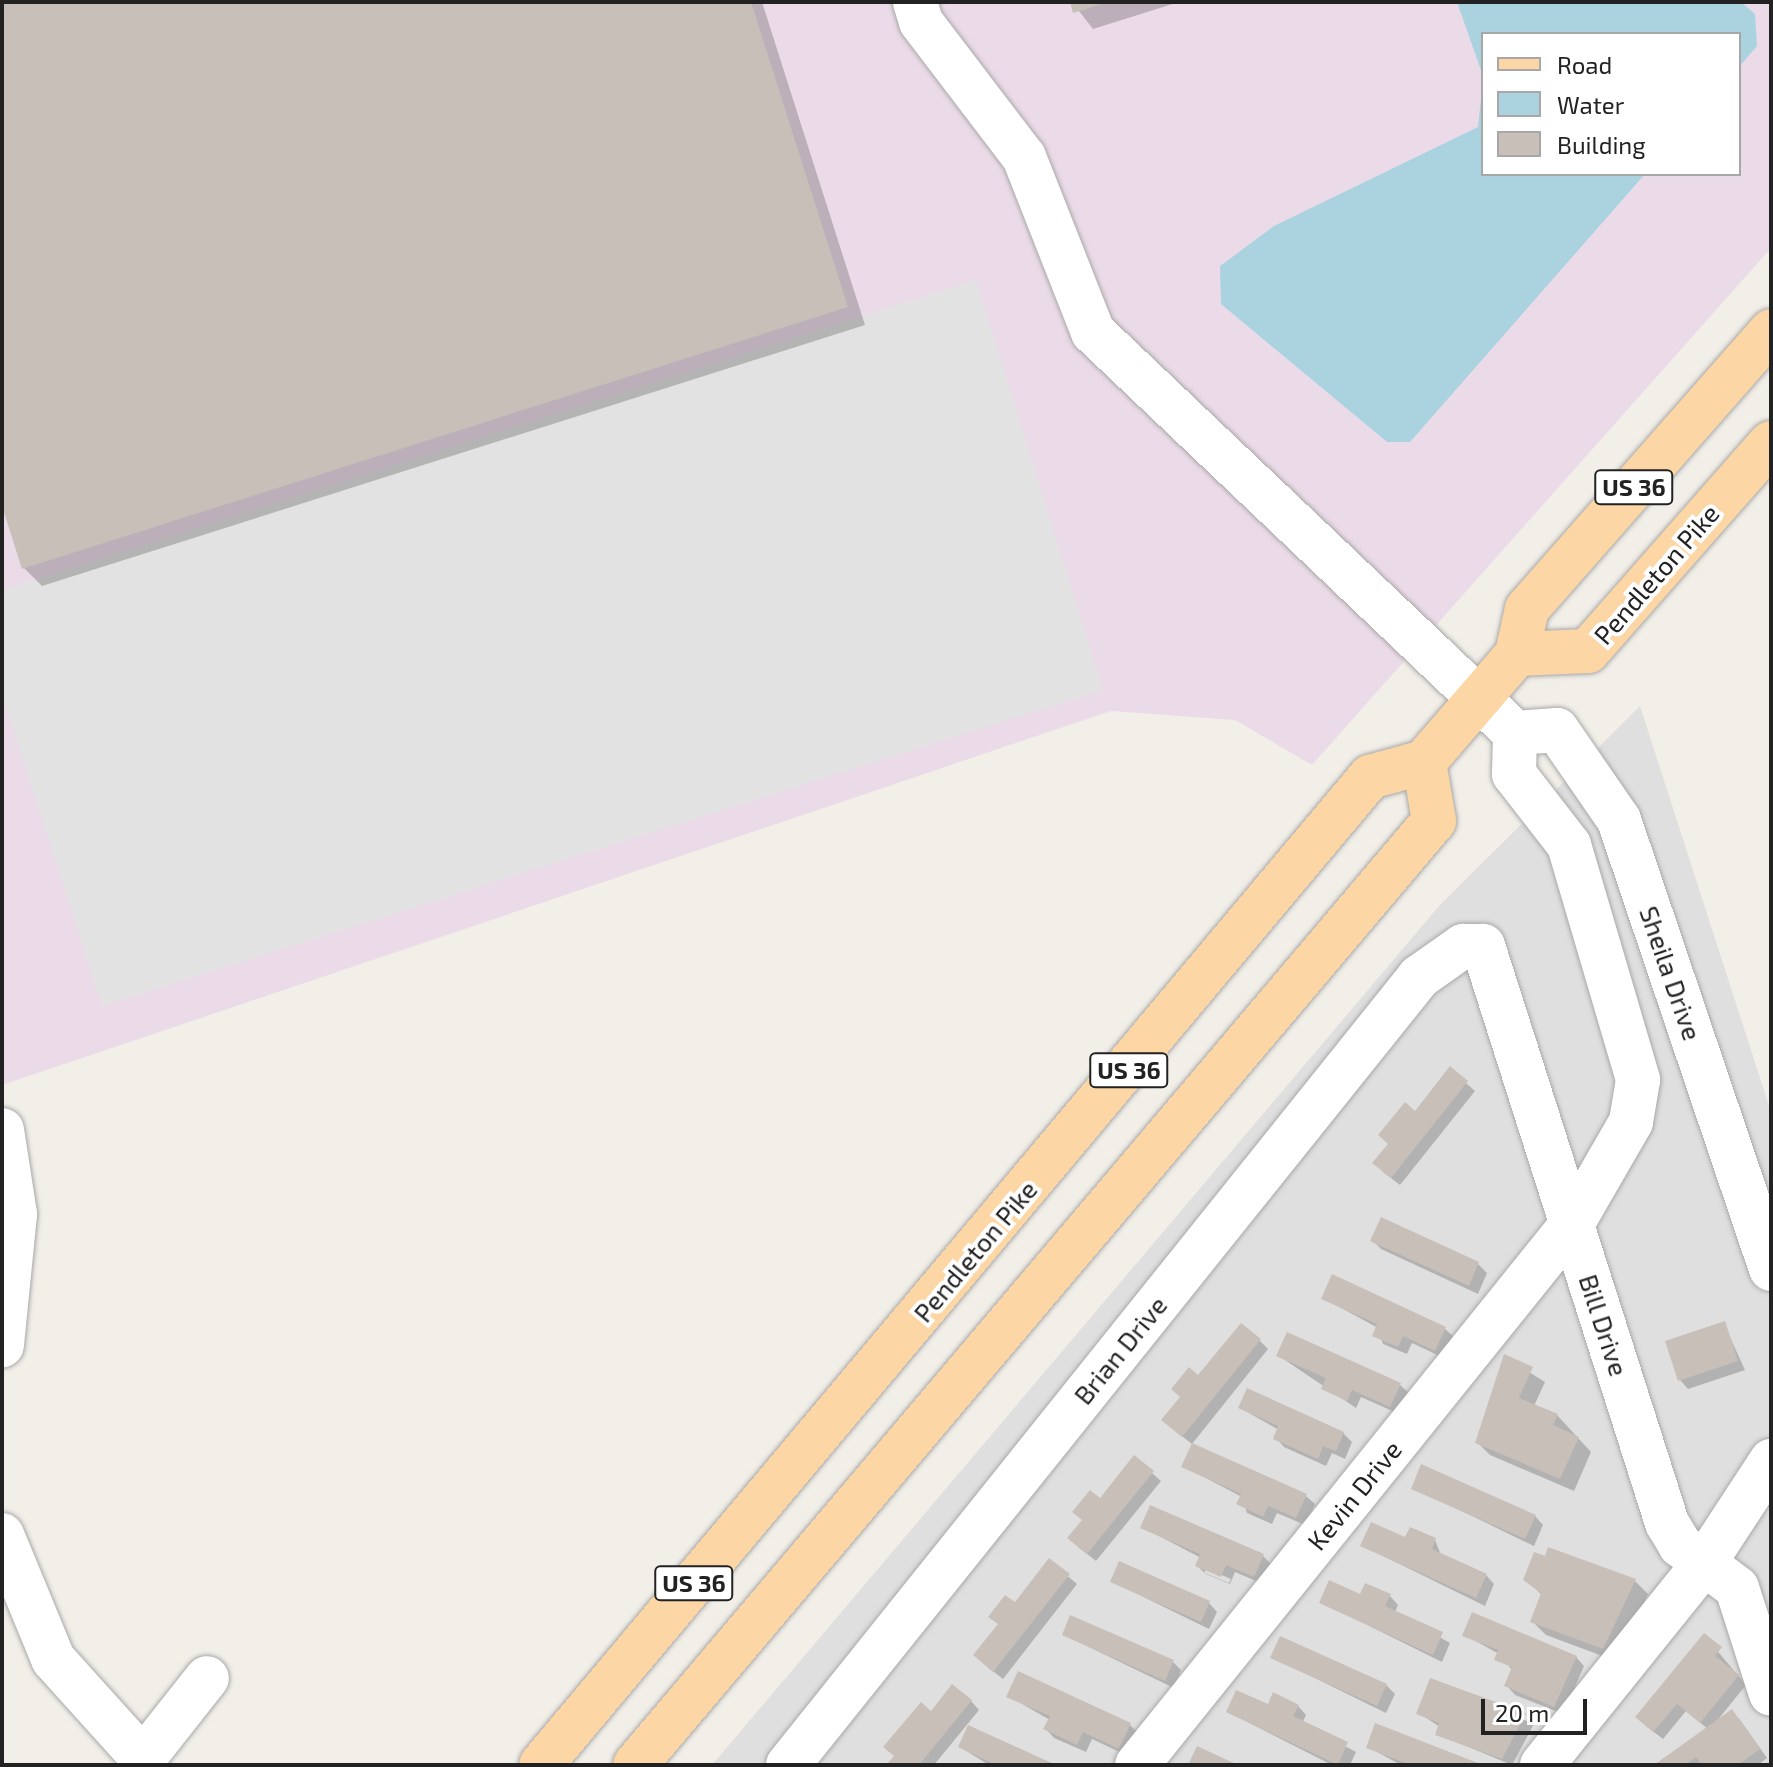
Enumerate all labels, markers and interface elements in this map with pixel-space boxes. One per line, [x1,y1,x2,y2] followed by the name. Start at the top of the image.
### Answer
[1481,32,1741,176] legend
[1557,50,1612,79] text: Road
[1557,90,1624,119] text: Water
[1557,130,1646,159] text: Building
[1594,467,1674,507] road number: US 36
[1587,498,1725,650] street label: Pendleton Pike
[1634,902,1708,1044] street label: Sheila Drive
[1089,1050,1169,1090] road number: US 36
[907,1174,1043,1328] street label: Pendleton Pike
[1573,1270,1635,1380] street label: Bill Drive
[1067,1290,1173,1410] street label: Brian Drive
[1300,1434,1408,1556] street label: Kevin Drive
[654,1563,734,1603] road number: US 36
[1485,1683,1591,1733] scale bar
[1495,1698,1549,1727] text: 20 m

